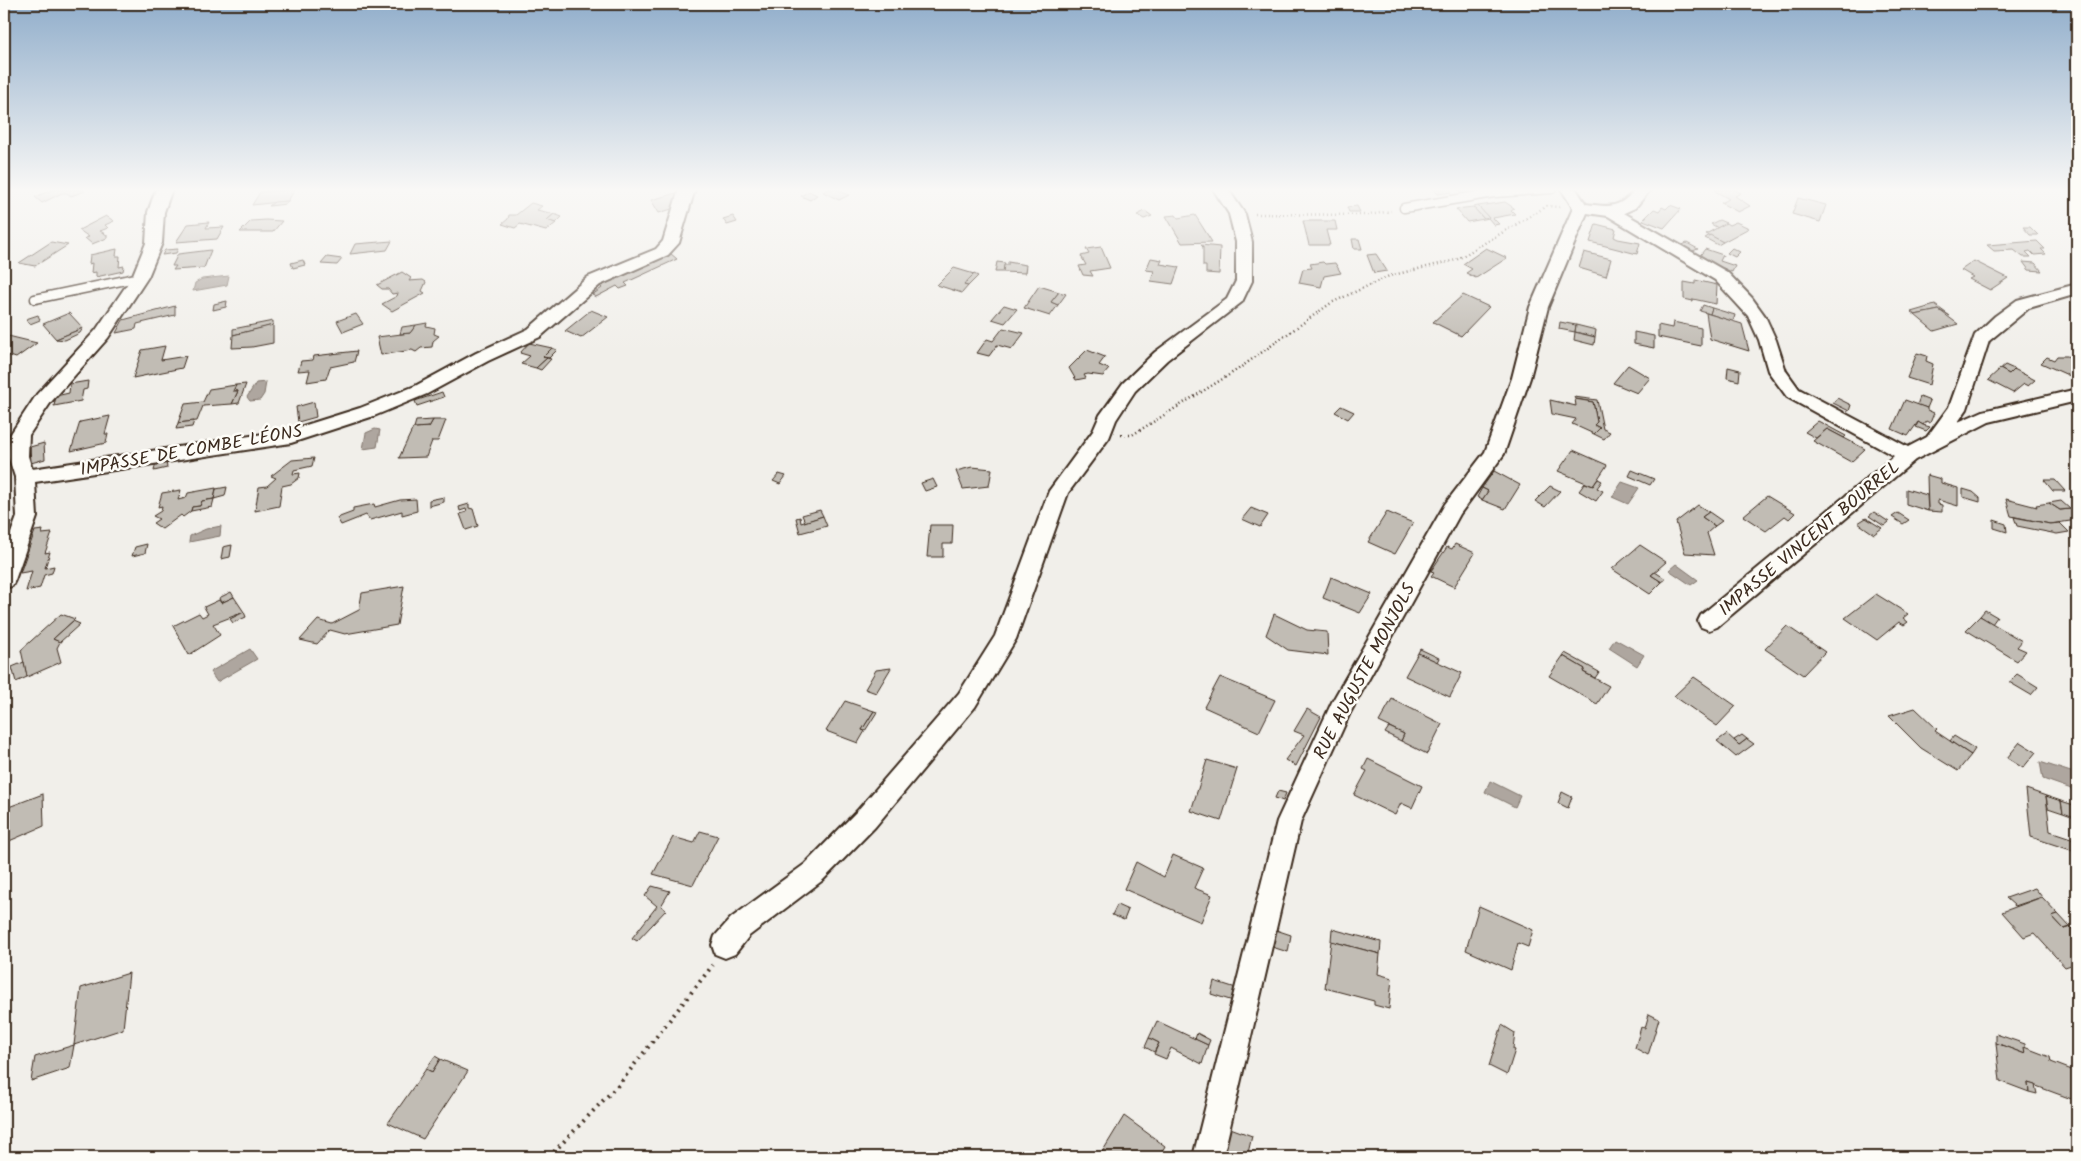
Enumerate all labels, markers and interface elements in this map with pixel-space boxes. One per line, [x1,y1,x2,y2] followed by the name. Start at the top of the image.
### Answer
[78,418,305,485] street label: IMPASSE DE COMBE LÉONS
[1713,454,1907,624] street label: IMPASSE VINCENT BOURREL
[1307,578,1424,765] street label: RUE AUGUSTE MONJOLS

